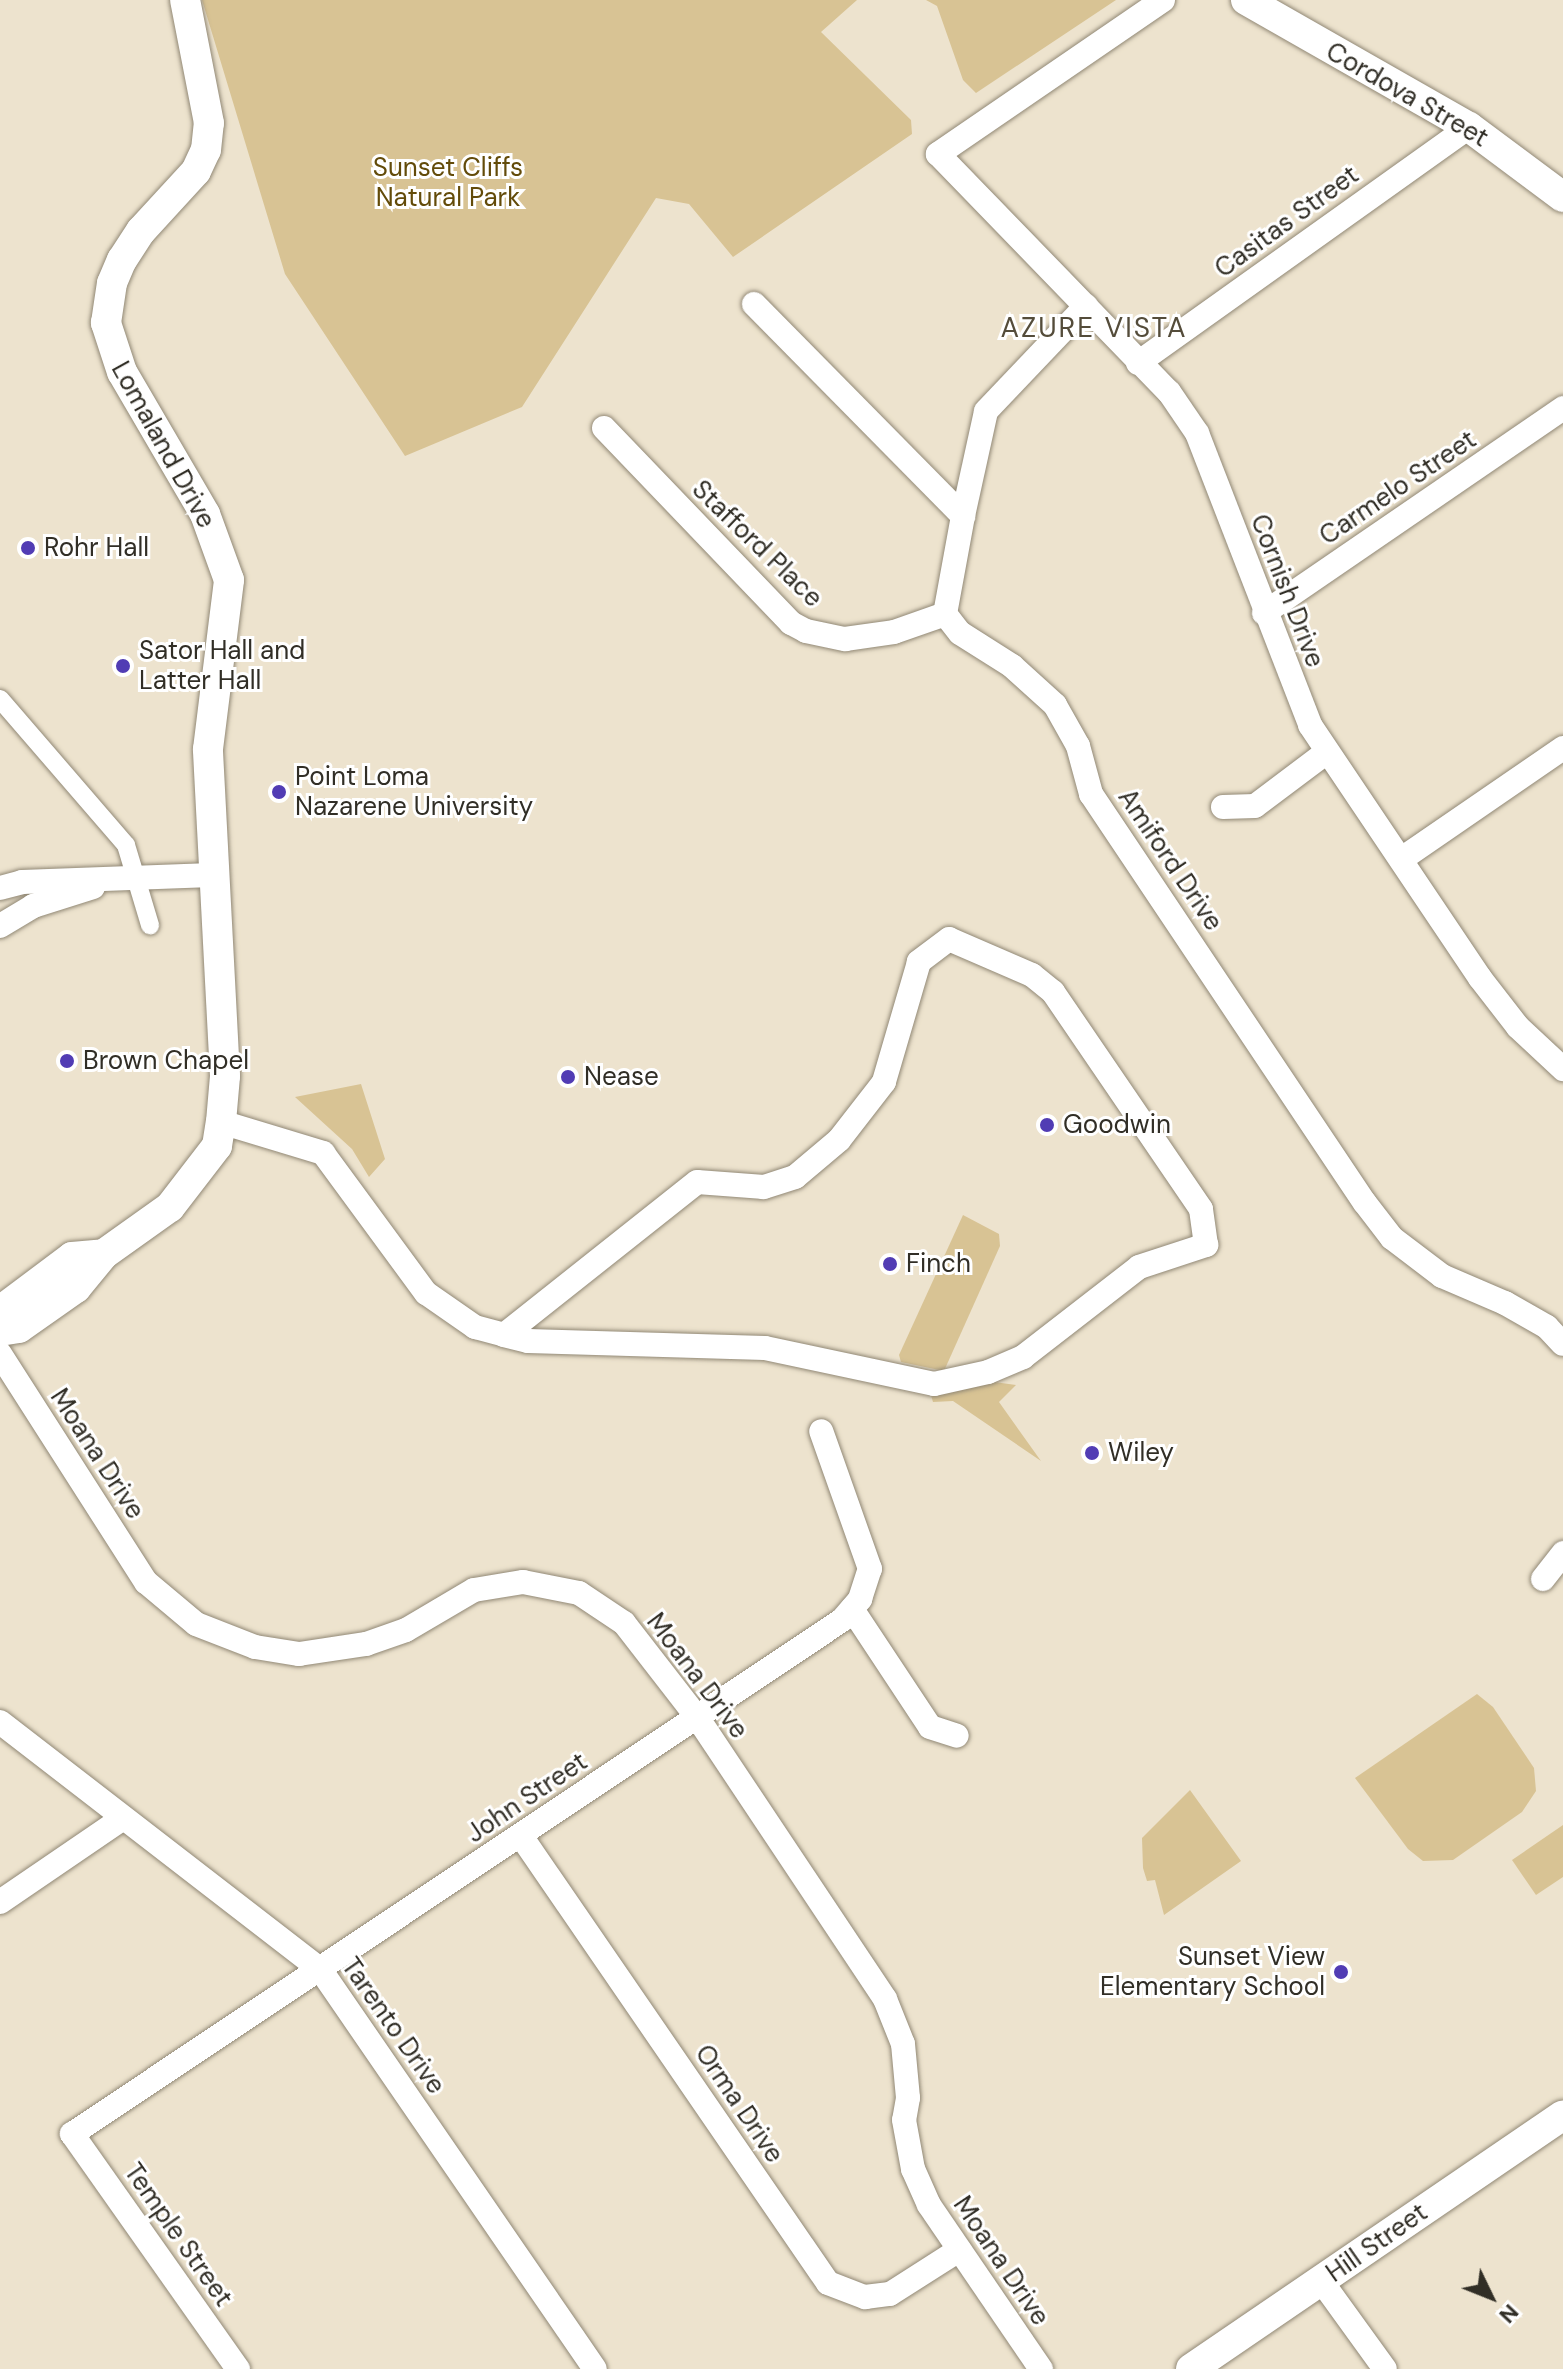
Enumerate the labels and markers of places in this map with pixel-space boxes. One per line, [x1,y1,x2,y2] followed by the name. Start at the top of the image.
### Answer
[44,532,149,564] place label: Rohr Hall
[19,539,37,557] marker: Rohr Hall
[139,635,305,696] place label: Sator Hall and Latter Hall
[114,657,132,675] marker: Sator Hall and Latter Hall
[295,761,533,822] place label: Point Loma Nazarene University
[270,783,288,801] marker: Point Loma Nazarene University
[83,1045,249,1077] place label: Brown Chapel
[58,1052,76,1070] marker: Brown Chapel
[584,1061,659,1093] place label: Nease
[559,1068,577,1086] marker: Nease
[1063,1109,1171,1141] place label: Goodwin
[1038,1116,1056,1134] marker: Goodwin
[906,1248,971,1280] place label: Finch
[881,1255,899,1273] marker: Finch
[1108,1437,1174,1469] place label: Wiley
[1083,1444,1101,1462] marker: Wiley
[1100,1941,1325,2002] place label: Sunset View Elementary School
[1332,1963,1350,1981] marker: Sunset View Elementary School

